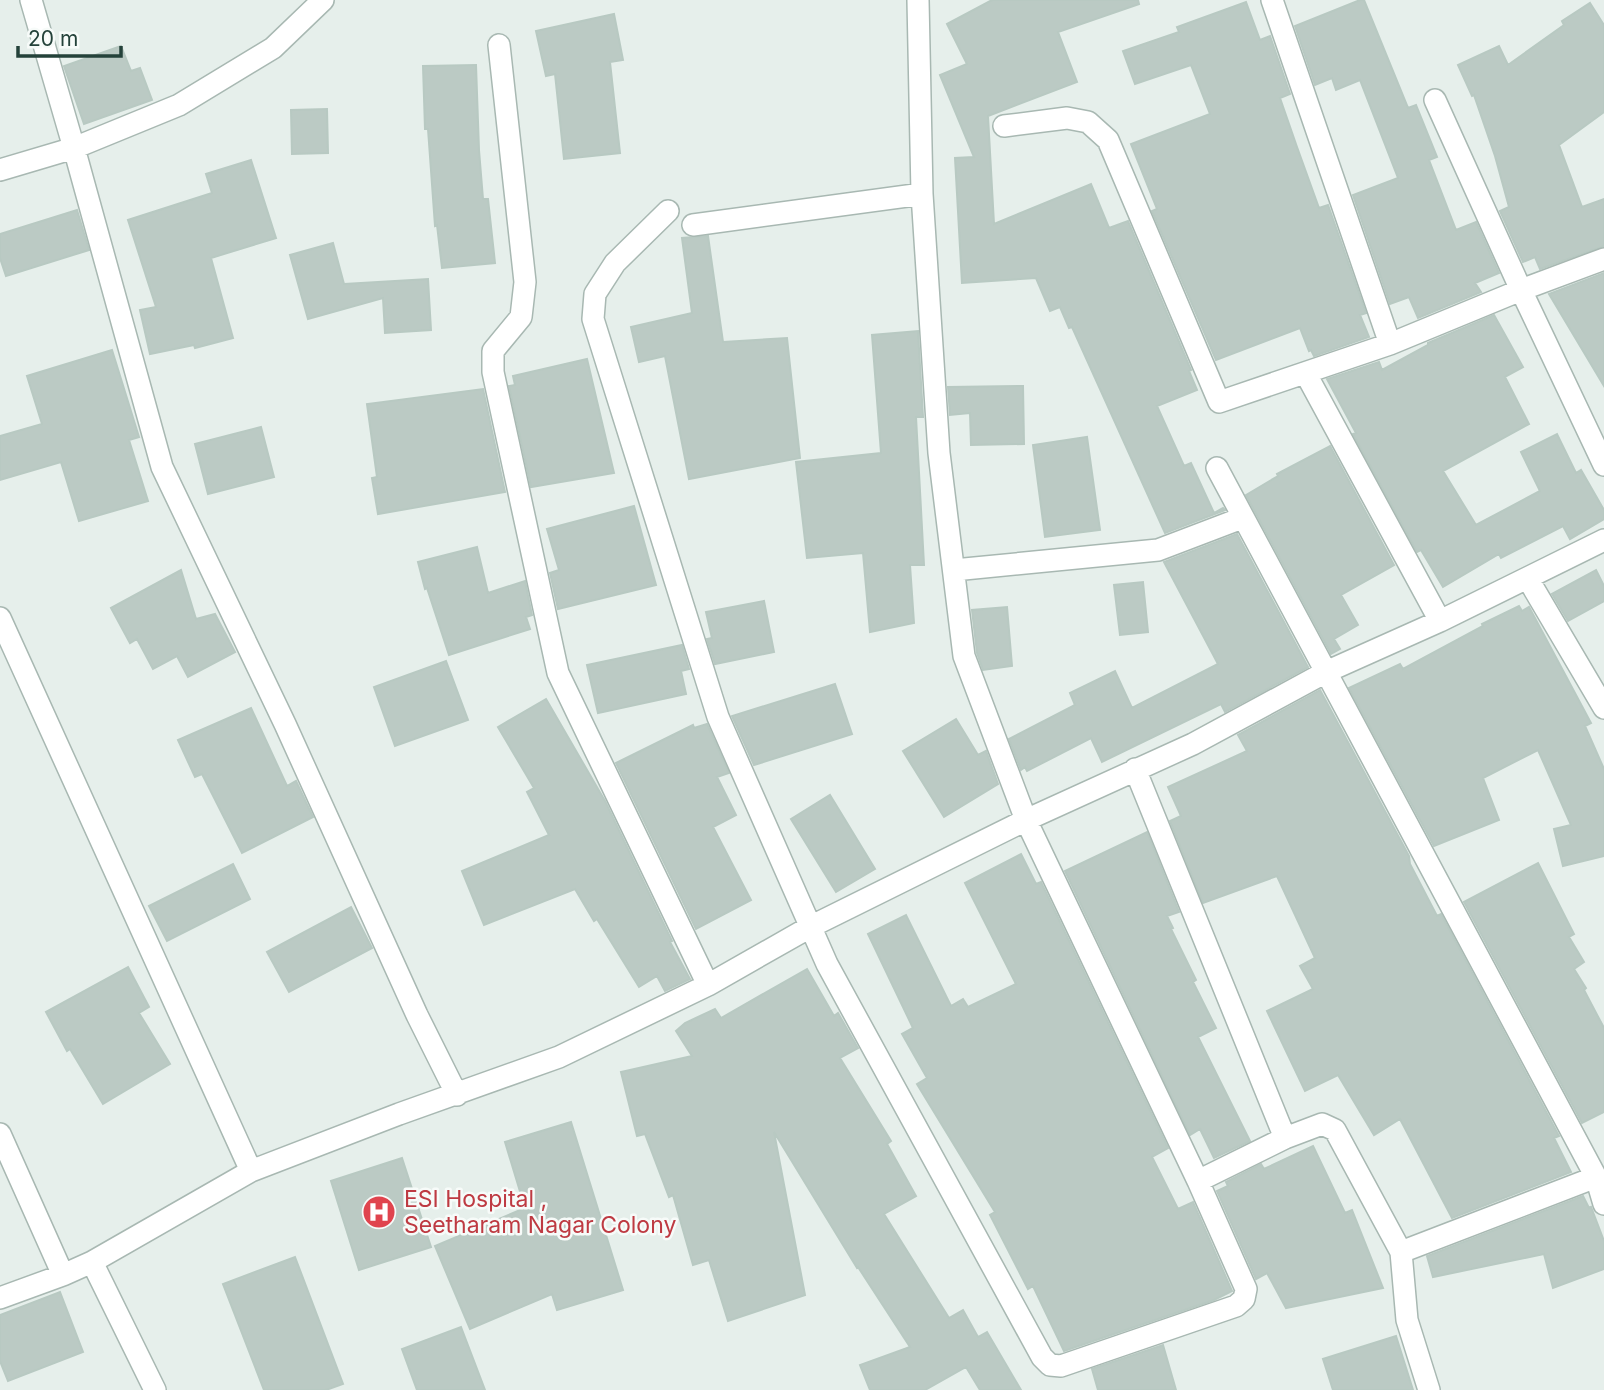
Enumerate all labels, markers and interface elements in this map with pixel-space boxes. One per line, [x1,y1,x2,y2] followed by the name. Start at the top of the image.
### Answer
[18,14,121,58] scale bar
[28,26,78,51] text: 20 m
[404,1185,676,1239] place label: ESI Hospital , Seetharam Nagar Colony
[360,1193,398,1231] hospital icon: ESI Hospital , Seetharam Nagar Colony

